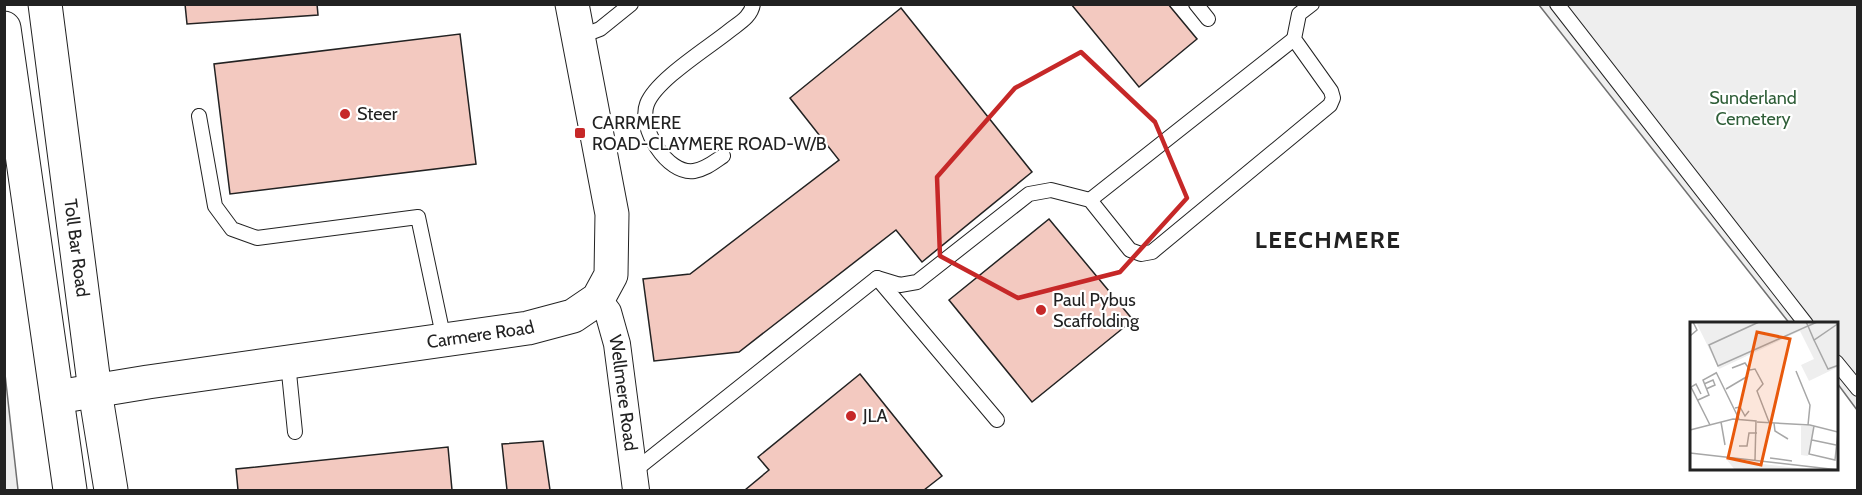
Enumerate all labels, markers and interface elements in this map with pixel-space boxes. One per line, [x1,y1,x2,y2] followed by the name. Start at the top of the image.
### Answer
[1709,87,1797,130] park label: Sunderland Cemetery
[357,103,398,125] place label: Steer
[338,107,352,121] marker: Steer
[592,112,827,155] place label: CARRMERE ROAD-CLAYMERE ROAD-W/B
[573,126,587,140] marker: CARRMERE ROAD-CLAYMERE ROAD-W/B
[59,198,94,298] street label: Toll Bar Road
[1255,225,1401,254] district label: LEECHMERE
[1053,289,1140,332] place label: Paul Pybus Scaffolding
[1034,303,1048,317] marker: Paul Pybus Scaffolding
[425,316,537,353] street label: Carmere Road
[1690,322,1838,471] inset map
[604,332,642,452] street label: Wellmere Road
[862,405,888,427] place label: JLA
[844,409,858,423] marker: JLA

